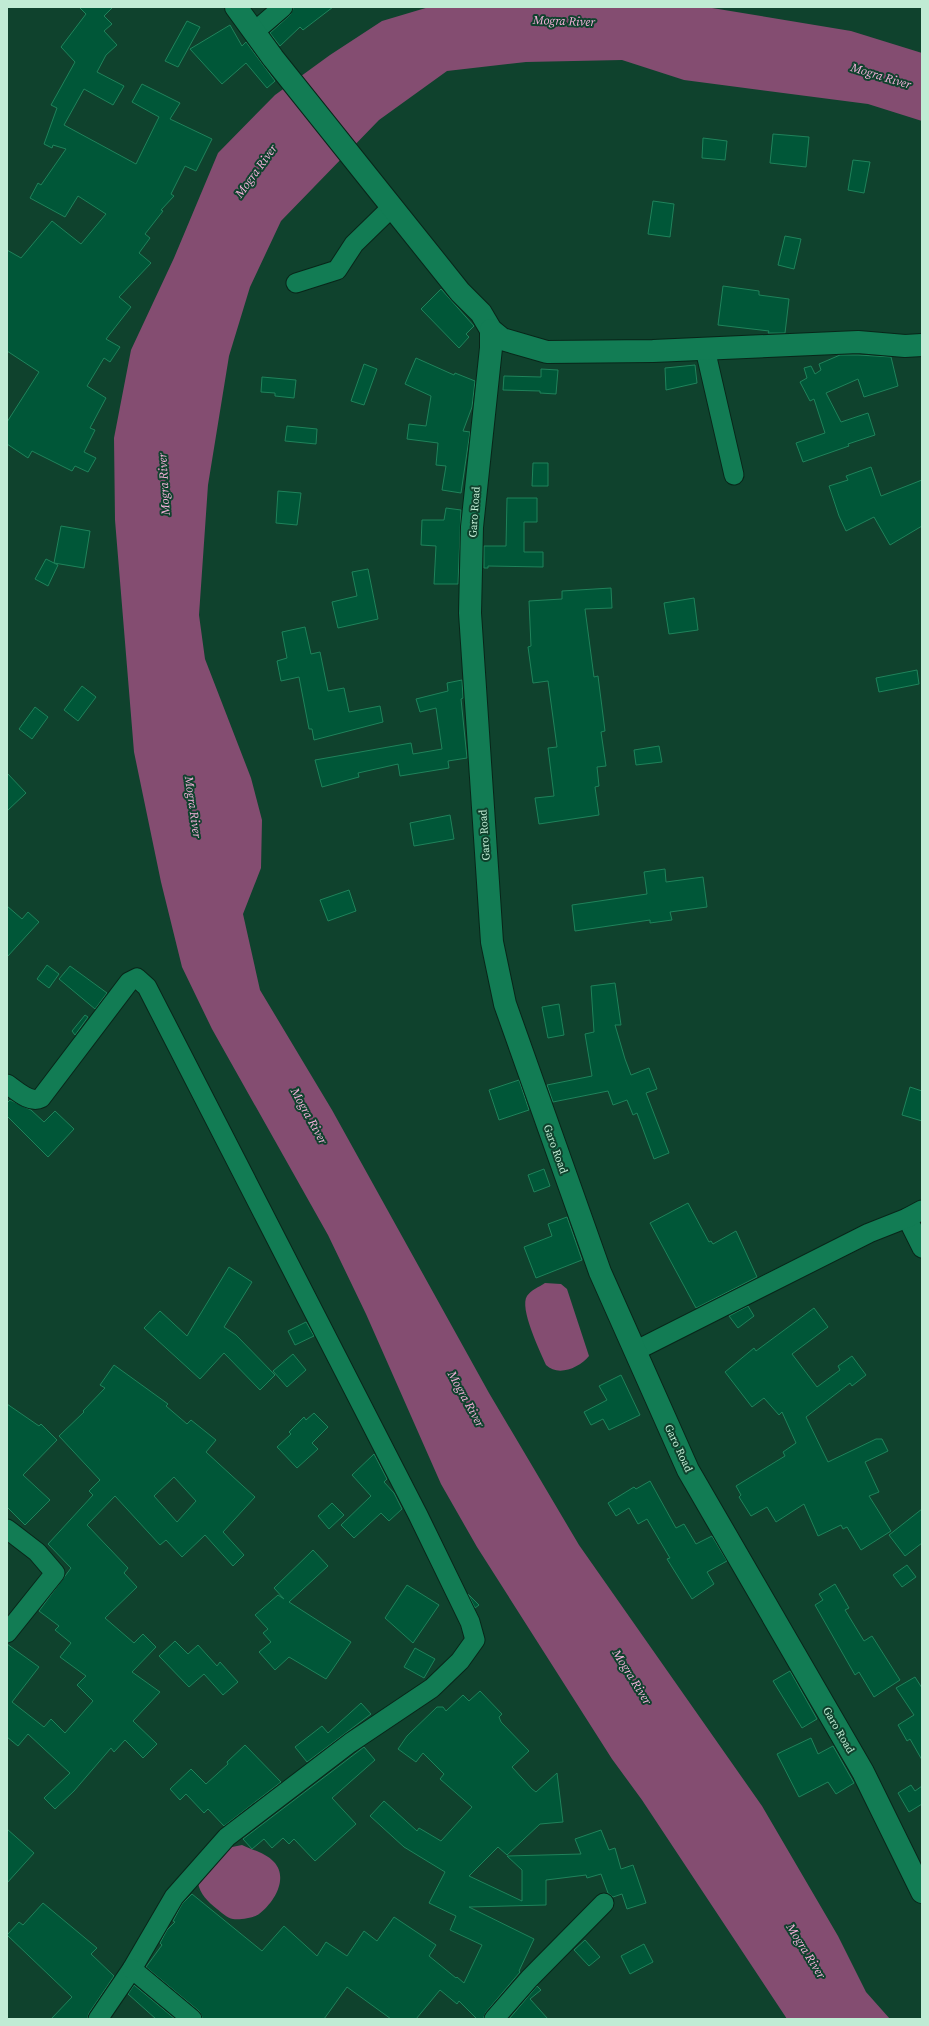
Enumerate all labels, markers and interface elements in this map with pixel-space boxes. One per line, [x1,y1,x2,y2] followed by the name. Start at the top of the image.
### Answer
[532,12,597,30] water label: Mogra River
[848,59,914,93] water label: Mogra River
[231,140,281,202] water label: Mogra River
[154,451,174,517] water label: Mogra River
[465,485,484,538] street label: Garo Road
[181,774,205,840] water label: Mogra River
[475,808,494,861] street label: Garo Road
[286,1084,332,1148] water label: Mogra River
[540,1123,572,1176] street label: Garo Road
[443,1367,489,1431] water label: Mogra River
[661,1422,696,1475] street label: Garo Road
[608,1645,656,1709] water label: Mogra River
[819,1704,858,1757] street label: Garo Road
[782,1919,830,1983] water label: Mogra River

